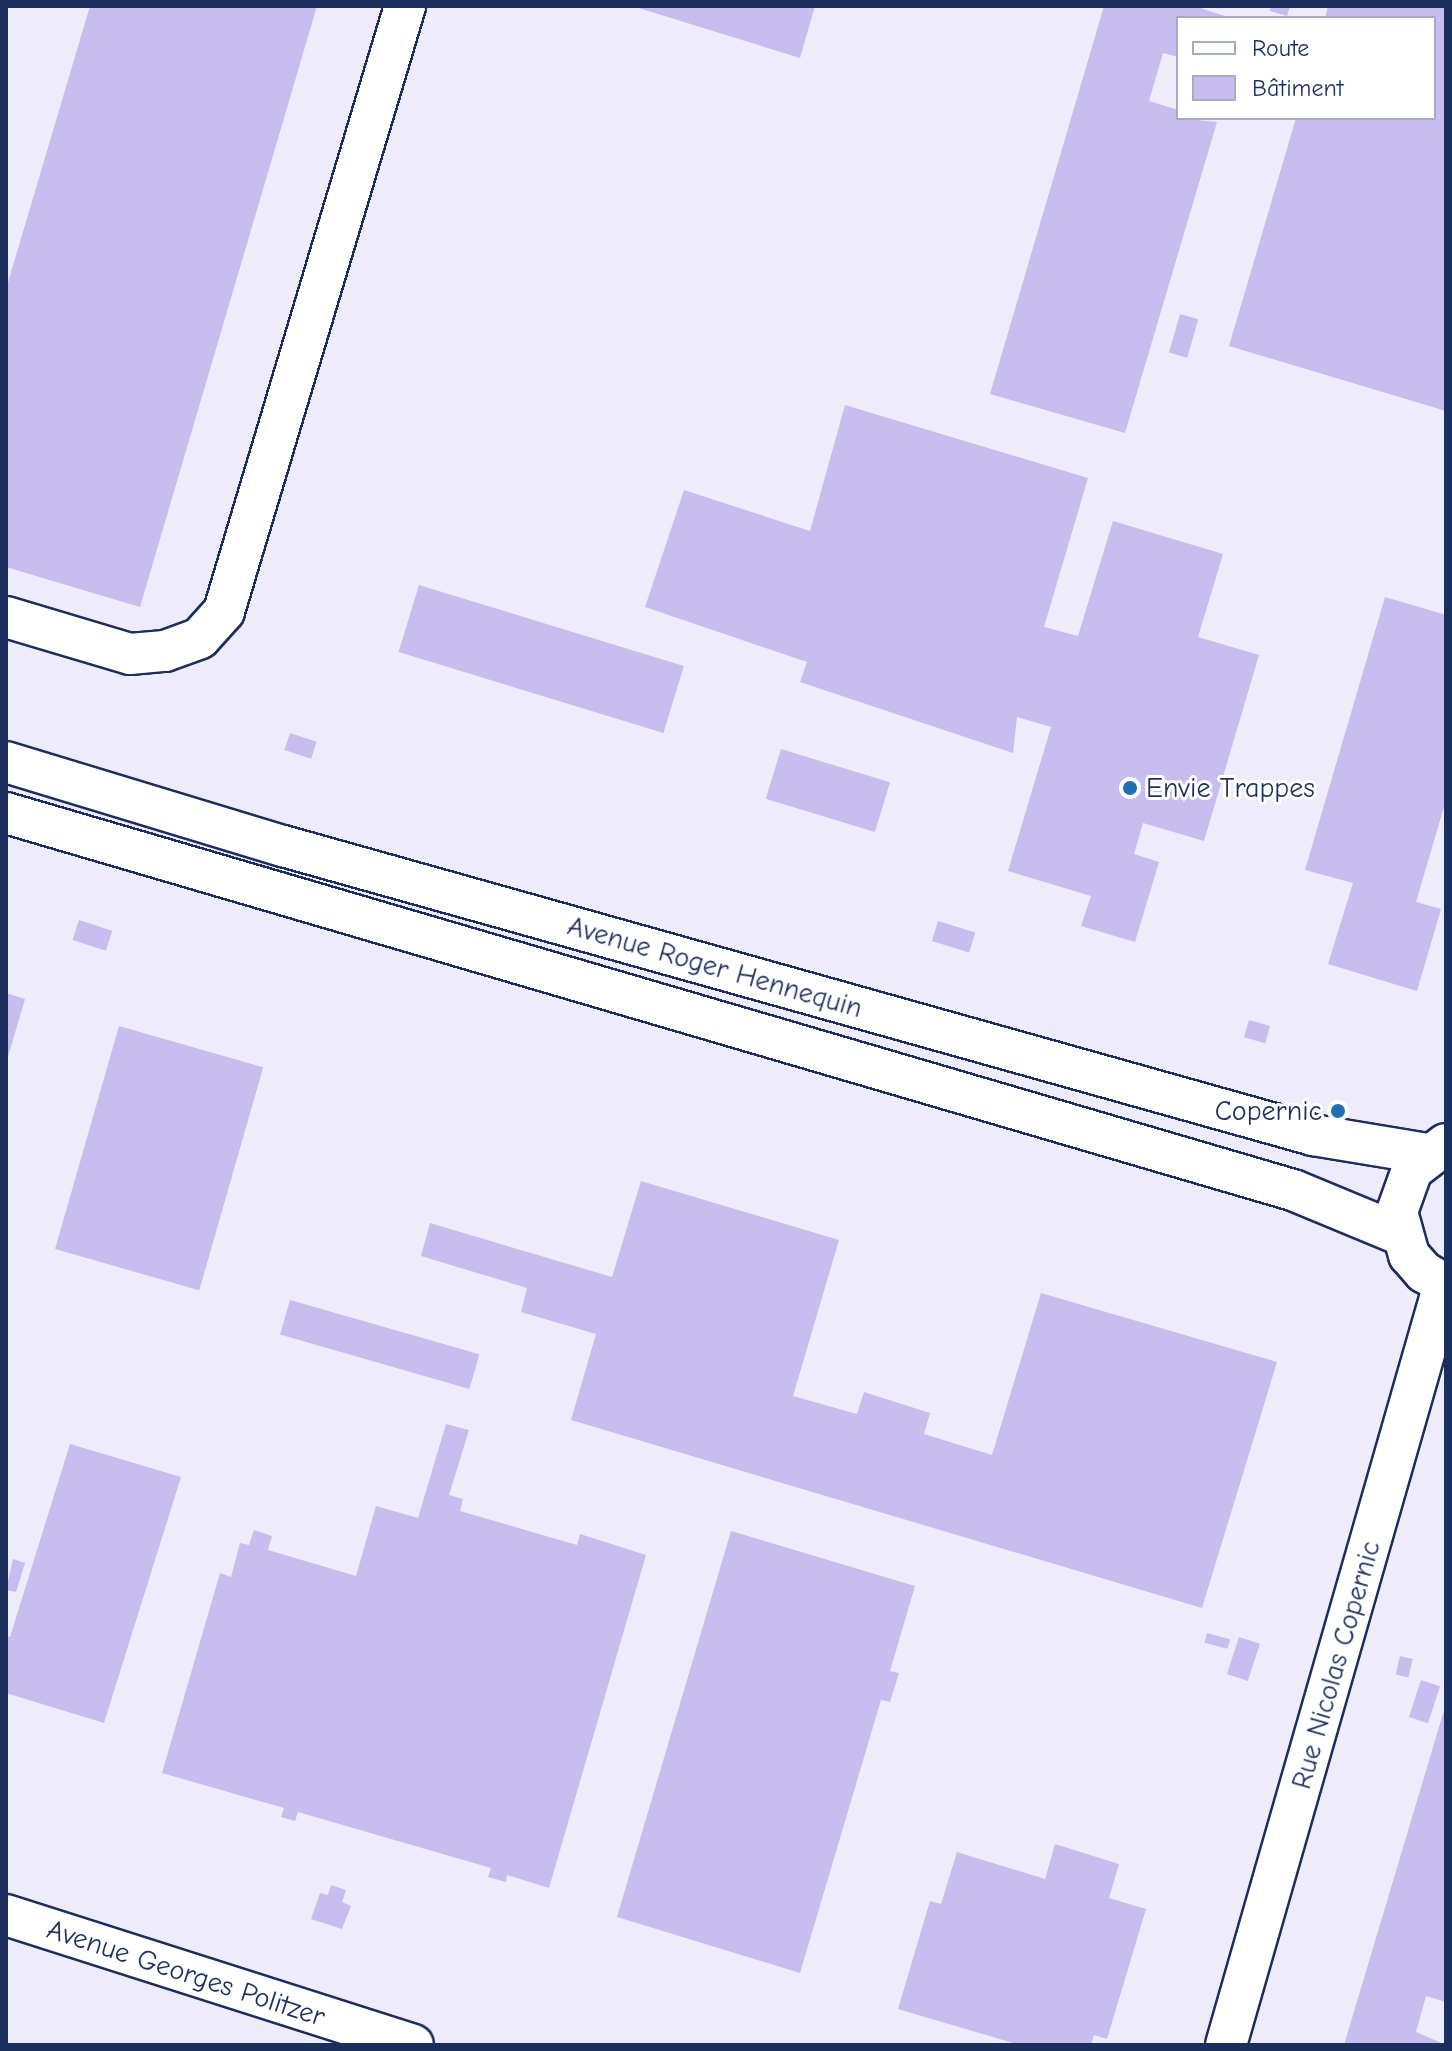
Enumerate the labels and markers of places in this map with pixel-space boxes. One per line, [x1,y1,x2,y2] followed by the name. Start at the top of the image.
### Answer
[1146,771,1315,805] place label: Envie Trappes
[1121,779,1139,797] marker: Envie Trappes
[1215,1094,1322,1128] place label: Copernic
[1329,1102,1347,1120] marker: Copernic

